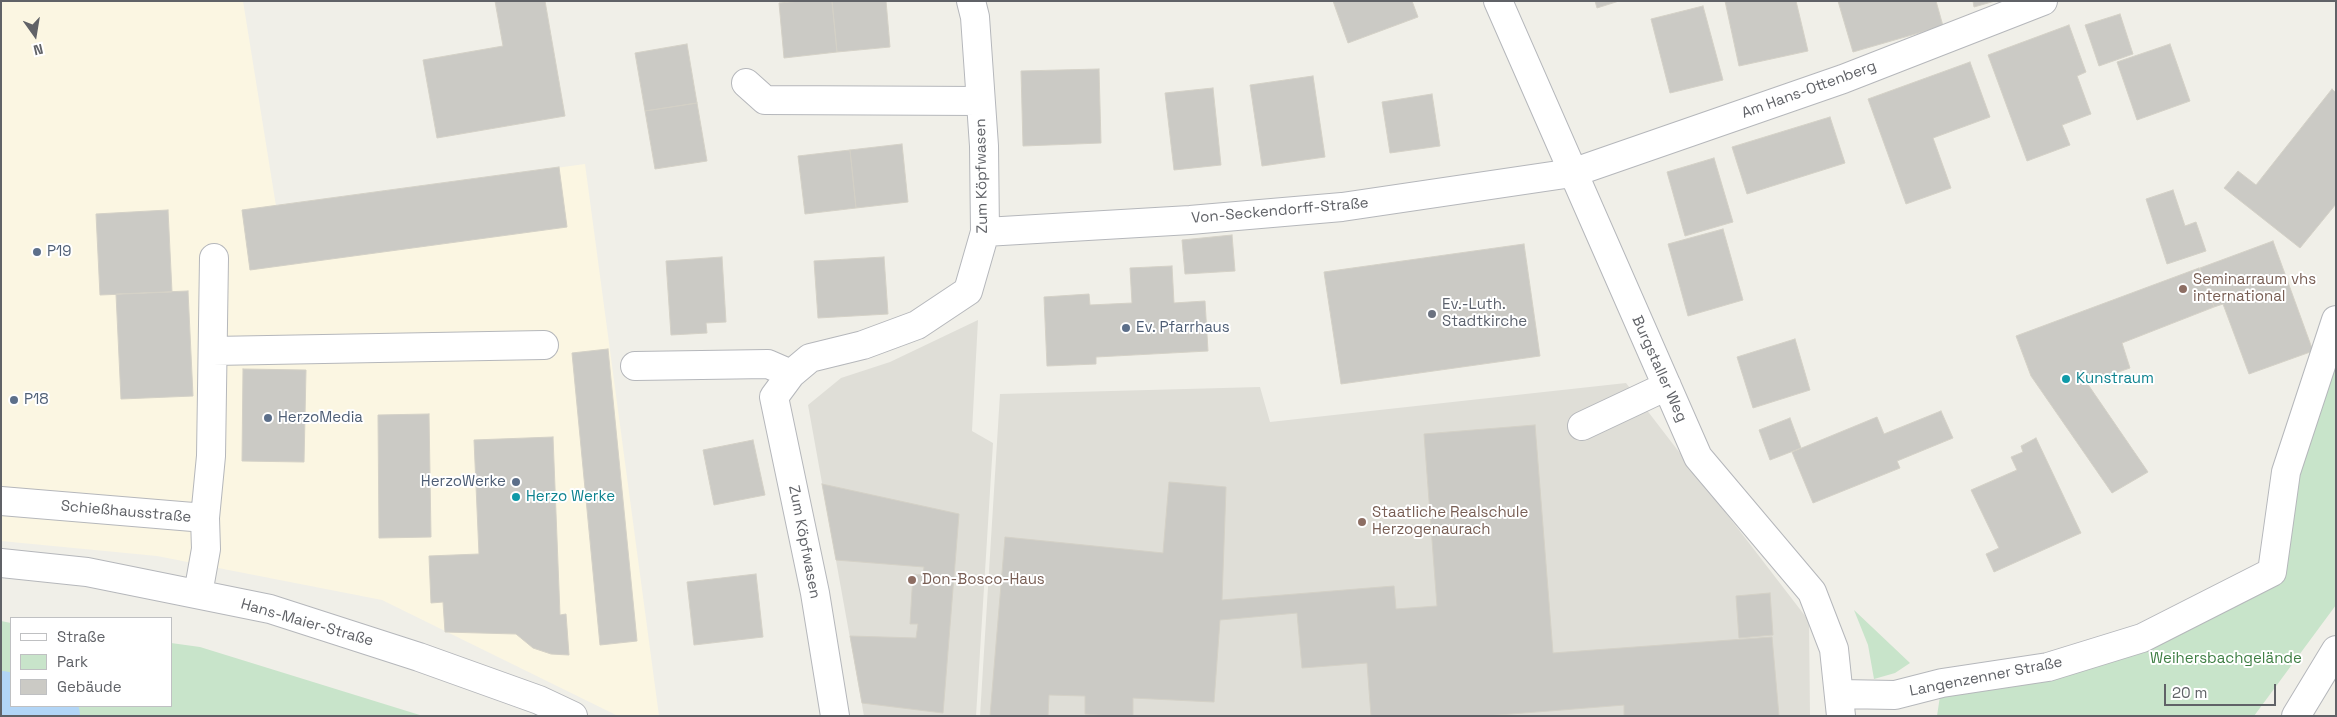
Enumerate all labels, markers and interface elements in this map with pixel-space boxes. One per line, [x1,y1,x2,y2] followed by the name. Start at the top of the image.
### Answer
[10,10,60,60] north arrow
[32,40,45,59] text: N
[1739,57,1879,123] street label: Am Hans-Ottenberg
[972,118,992,234] street label: Zum Köpfwasen
[1191,194,1369,228] street label: Von-Seckendorff-Straße
[47,243,71,261] place label: P19
[31,246,43,258] marker: P19
[2193,271,2316,306] place label: Seminarraum vhs international
[2177,283,2189,295] marker: Seminarraum vhs international
[1442,296,1527,331] place label: Ev.-Luth. Stadtkirche
[1426,308,1438,320] marker: Ev.-Luth. Stadtkirche
[1627,313,1691,425] street label: Burgstaller Weg
[1136,319,1230,337] place label: Ev. Pfarrhaus
[1120,322,1132,334] marker: Ev. Pfarrhaus
[2076,370,2154,388] place label: Kunstraum
[2060,373,2072,385] marker: Kunstraum
[24,391,49,409] place label: P18
[8,394,20,406] marker: P18
[278,409,363,427] place label: HerzoMedia
[262,412,274,424] marker: HerzoMedia
[421,473,506,491] place label: HerzoWerke
[510,476,522,488] marker: HerzoWerke
[784,484,824,600] street label: Zum Köpfwasen
[526,488,615,506] place label: Herzo Werke
[510,491,522,503] marker: Herzo Werke
[60,497,192,527] street label: Schießhausstraße
[1372,504,1528,539] place label: Staatliche Realschule Herzogenaurach
[1356,516,1368,528] marker: Staatliche Realschule Herzogenaurach
[922,571,1045,589] place label: Don-Bosco-Haus
[906,574,918,586] marker: Don-Bosco-Haus
[239,595,375,651] street label: Hans-Maier-Straße
[10,617,172,707] legend
[57,627,105,646] text: Straße
[2150,650,2302,668] park label: Weihersbachgelände
[57,652,88,671] text: Park
[1908,653,2064,701] street label: Langenzenner Straße
[2167,674,2280,706] scale bar
[57,677,122,696] text: Gebäude
[2172,683,2207,702] text: 20 m

